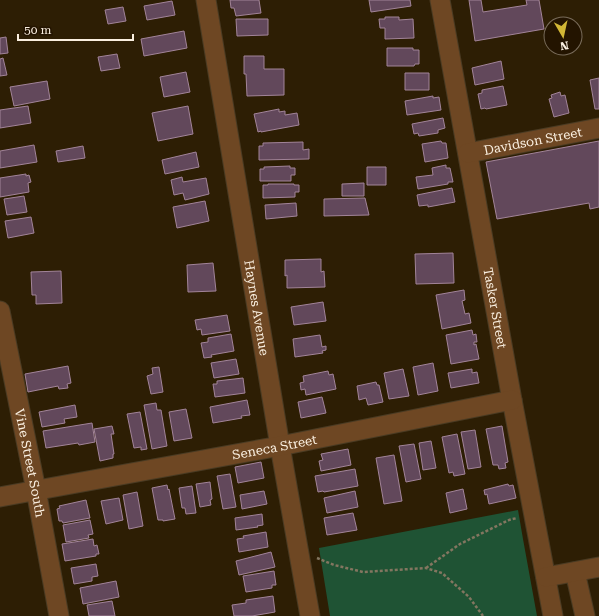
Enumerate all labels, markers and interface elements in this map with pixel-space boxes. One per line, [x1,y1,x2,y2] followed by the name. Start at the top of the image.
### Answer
[18,16,133,42] scale bar
[543,16,583,56] north arrow
[24,23,51,37] text: 50 m
[559,38,570,53] text: N
[482,124,583,157] street label: Davidson Street
[242,259,272,357] street label: Haynes Avenue
[481,266,510,350] street label: Tasker Street
[12,407,48,519] street label: Vine Street South
[231,431,318,462] street label: Seneca Street

